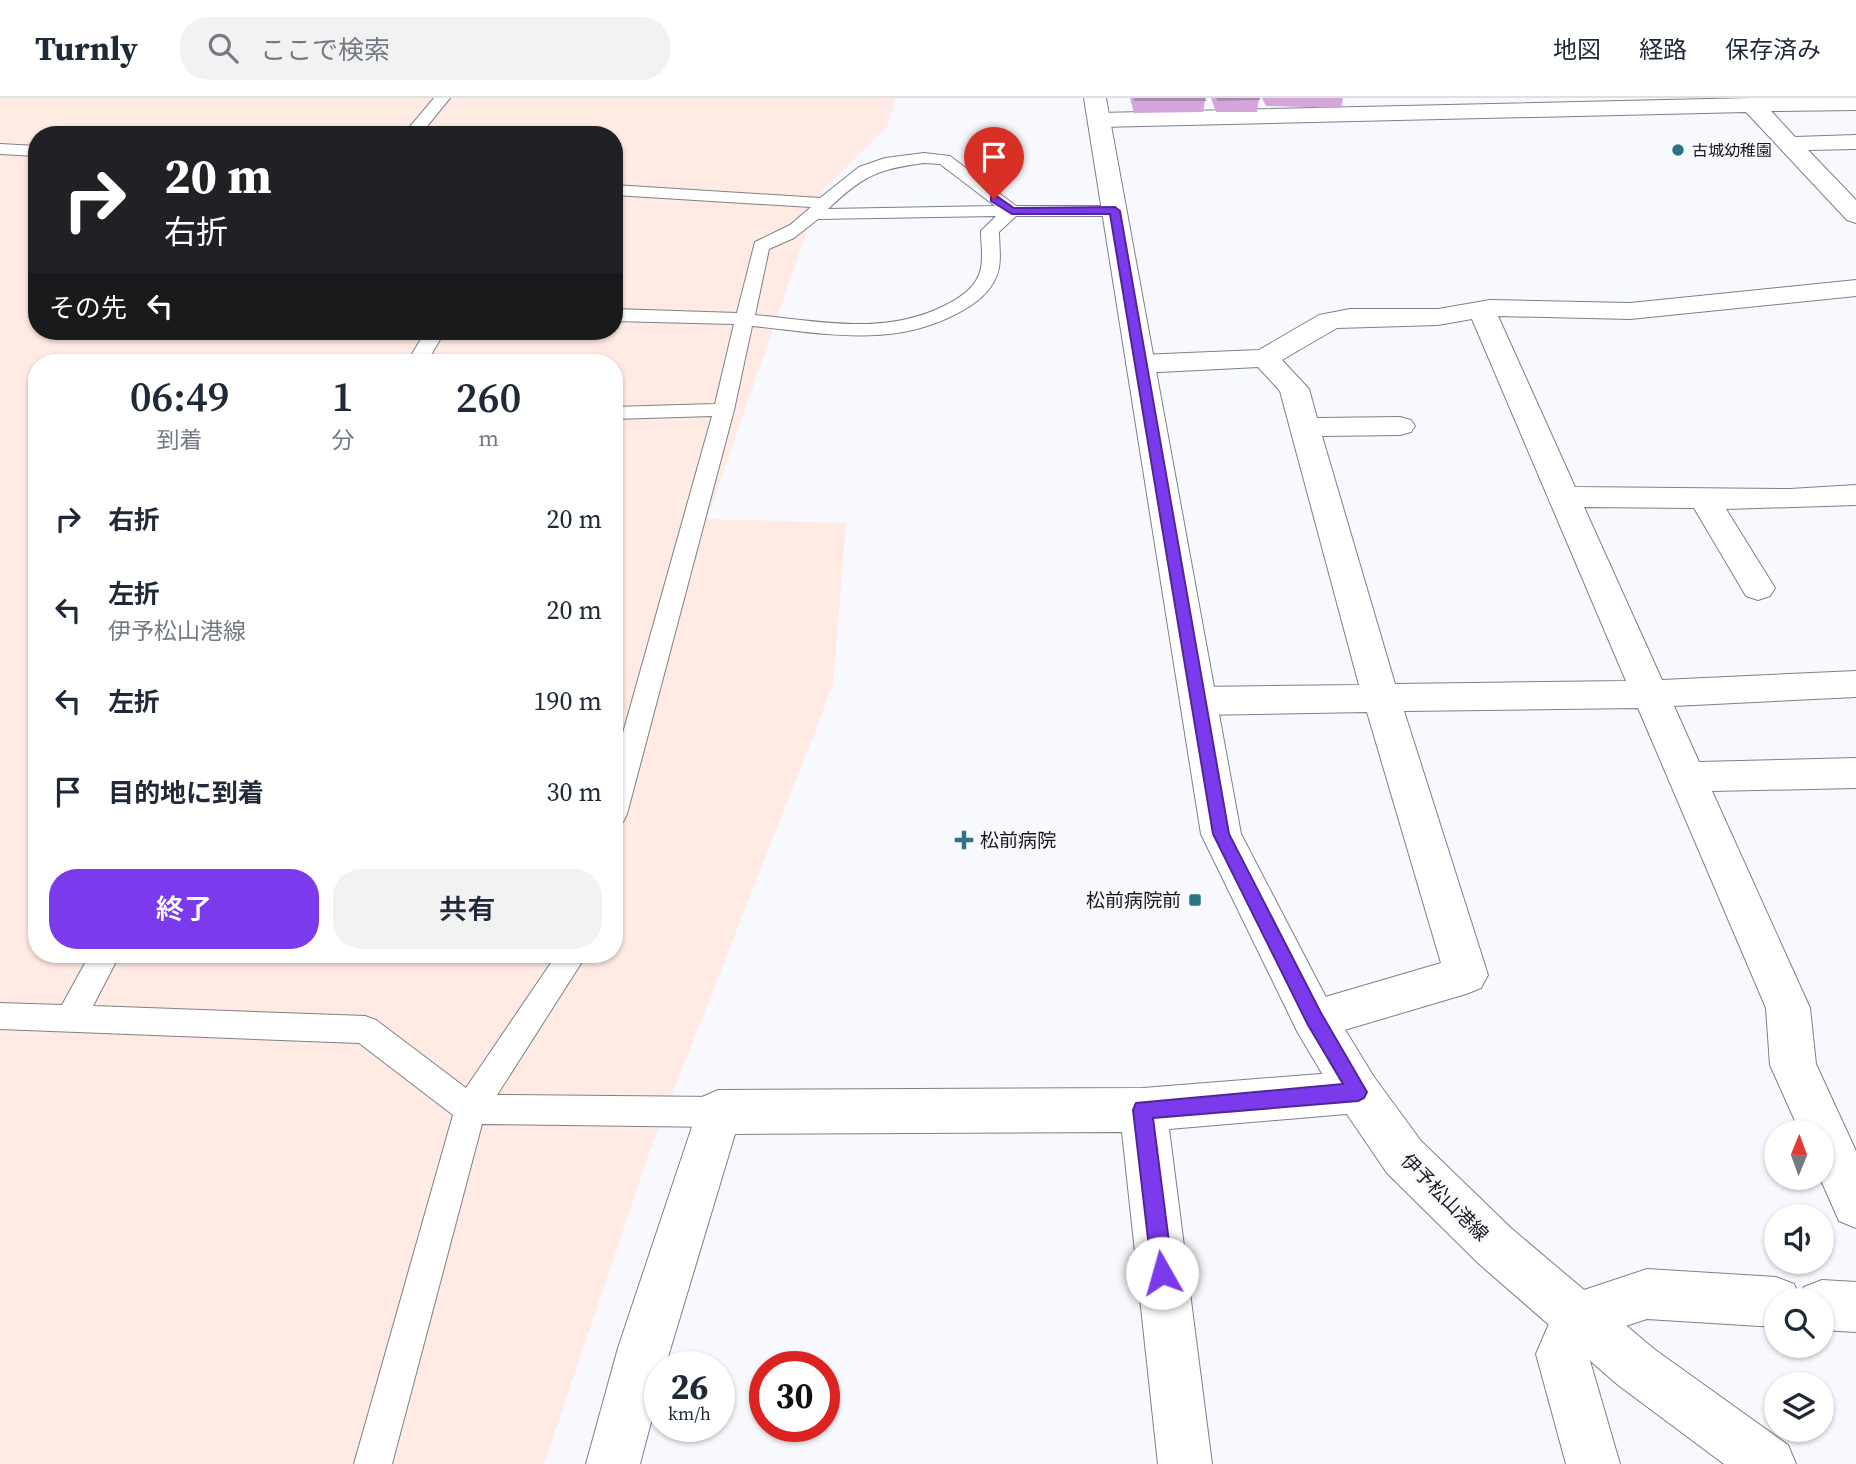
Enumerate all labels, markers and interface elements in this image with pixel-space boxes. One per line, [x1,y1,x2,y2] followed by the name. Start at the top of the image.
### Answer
[180,17,670,80] search box
[35,26,138,71] text: Turnly
[204,29,242,67] icon: search
[260,32,390,68] text: ここで検索
[1553,33,1601,66] text: 地図
[1639,33,1687,66] text: 経路
[1725,33,1821,66] text: 保存済み
[964,127,1024,199] pin
[975,138,1013,176] icon: arrive
[1692,139,1772,161] place label: 古城幼稚園
[164,142,272,209] text: 20 m
[1670,142,1686,158] marker: 古城幼稚園
[49,154,140,245] icon: right
[164,210,228,254] text: 右折
[141,287,179,325] icon: left
[49,290,127,326] text: その先
[130,367,230,425] text: 06:49
[332,367,354,425] text: 1
[456,368,521,426] text: 260
[478,422,499,454] text: m
[157,424,203,456] text: 到着
[331,424,354,456] text: 分
[49,500,87,538] icon: right
[547,501,602,537] text: 20 m
[108,502,160,538] text: 右折
[108,576,160,612] text: 左折
[49,591,87,629] icon: left
[547,592,602,628] text: 20 m
[108,615,246,647] text: 伊予松山港線
[49,682,87,720] icon: left
[534,683,602,719] text: 190 m
[108,684,160,720] text: 左折
[49,773,87,811] icon: arrive
[547,774,602,810] text: 30 m
[108,775,264,811] text: 目的地に到着
[980,827,1056,853] place label: 松前病院
[954,830,974,850] marker: 松前病院
[49,869,319,949] button: 終了
[333,869,602,949] button: 共有
[1086,887,1181,913] place label: 松前病院前
[1187,892,1203,908] marker: 松前病院前
[1764,1120,1834,1190] north arrow
[1764,1120,1834,1442] map controls
[1395,1147,1495,1247] street label: 伊予松山港線
[1764,1204,1834,1274] button: sound
[1125,1236,1199,1310] position arrow
[1764,1288,1834,1358] button: search
[749,1351,840,1442] speed limit sign: 30
[671,1363,708,1411] text: 26
[1764,1372,1834,1442] button: layers
[668,1401,711,1426] text: km/h

